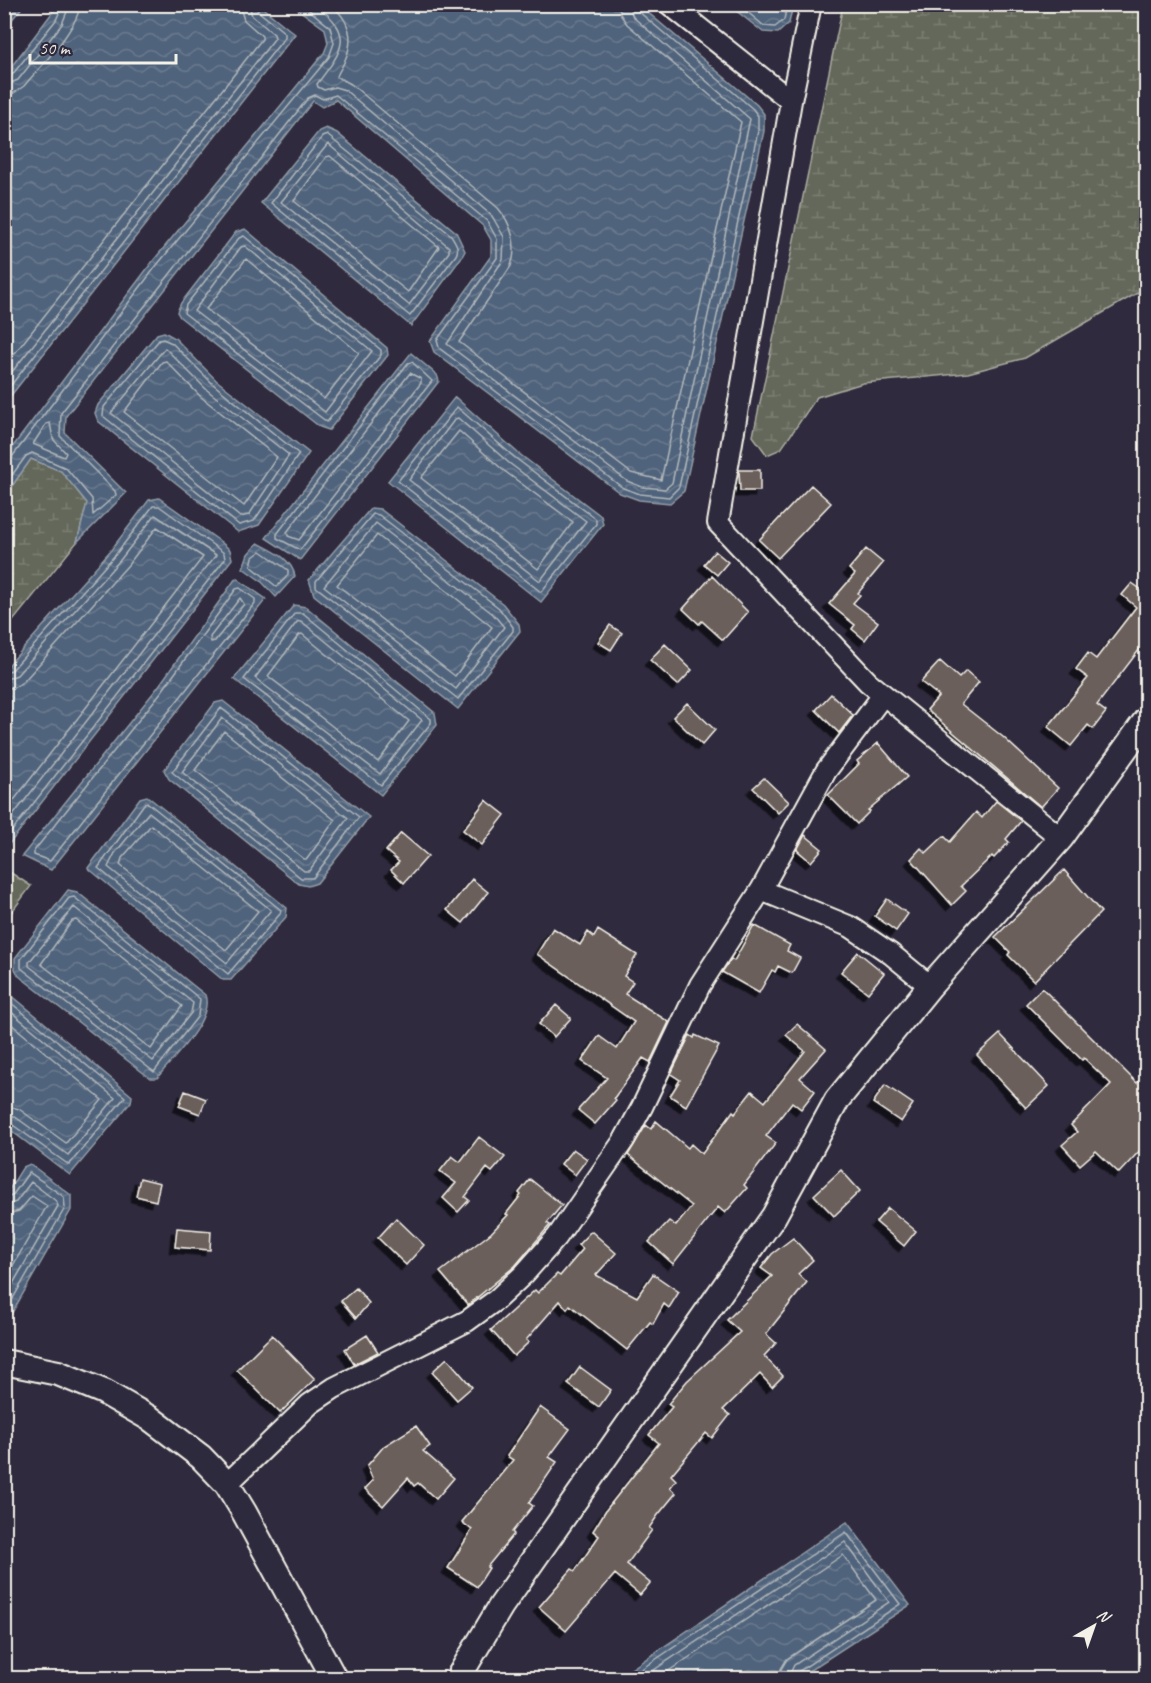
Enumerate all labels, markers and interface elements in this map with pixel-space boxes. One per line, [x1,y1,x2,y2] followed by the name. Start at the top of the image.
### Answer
[30,27,176,65] scale bar
[39,37,72,59] text: 50 m
[1064,1596,1124,1656] north arrow
[1093,1604,1116,1628] text: N

